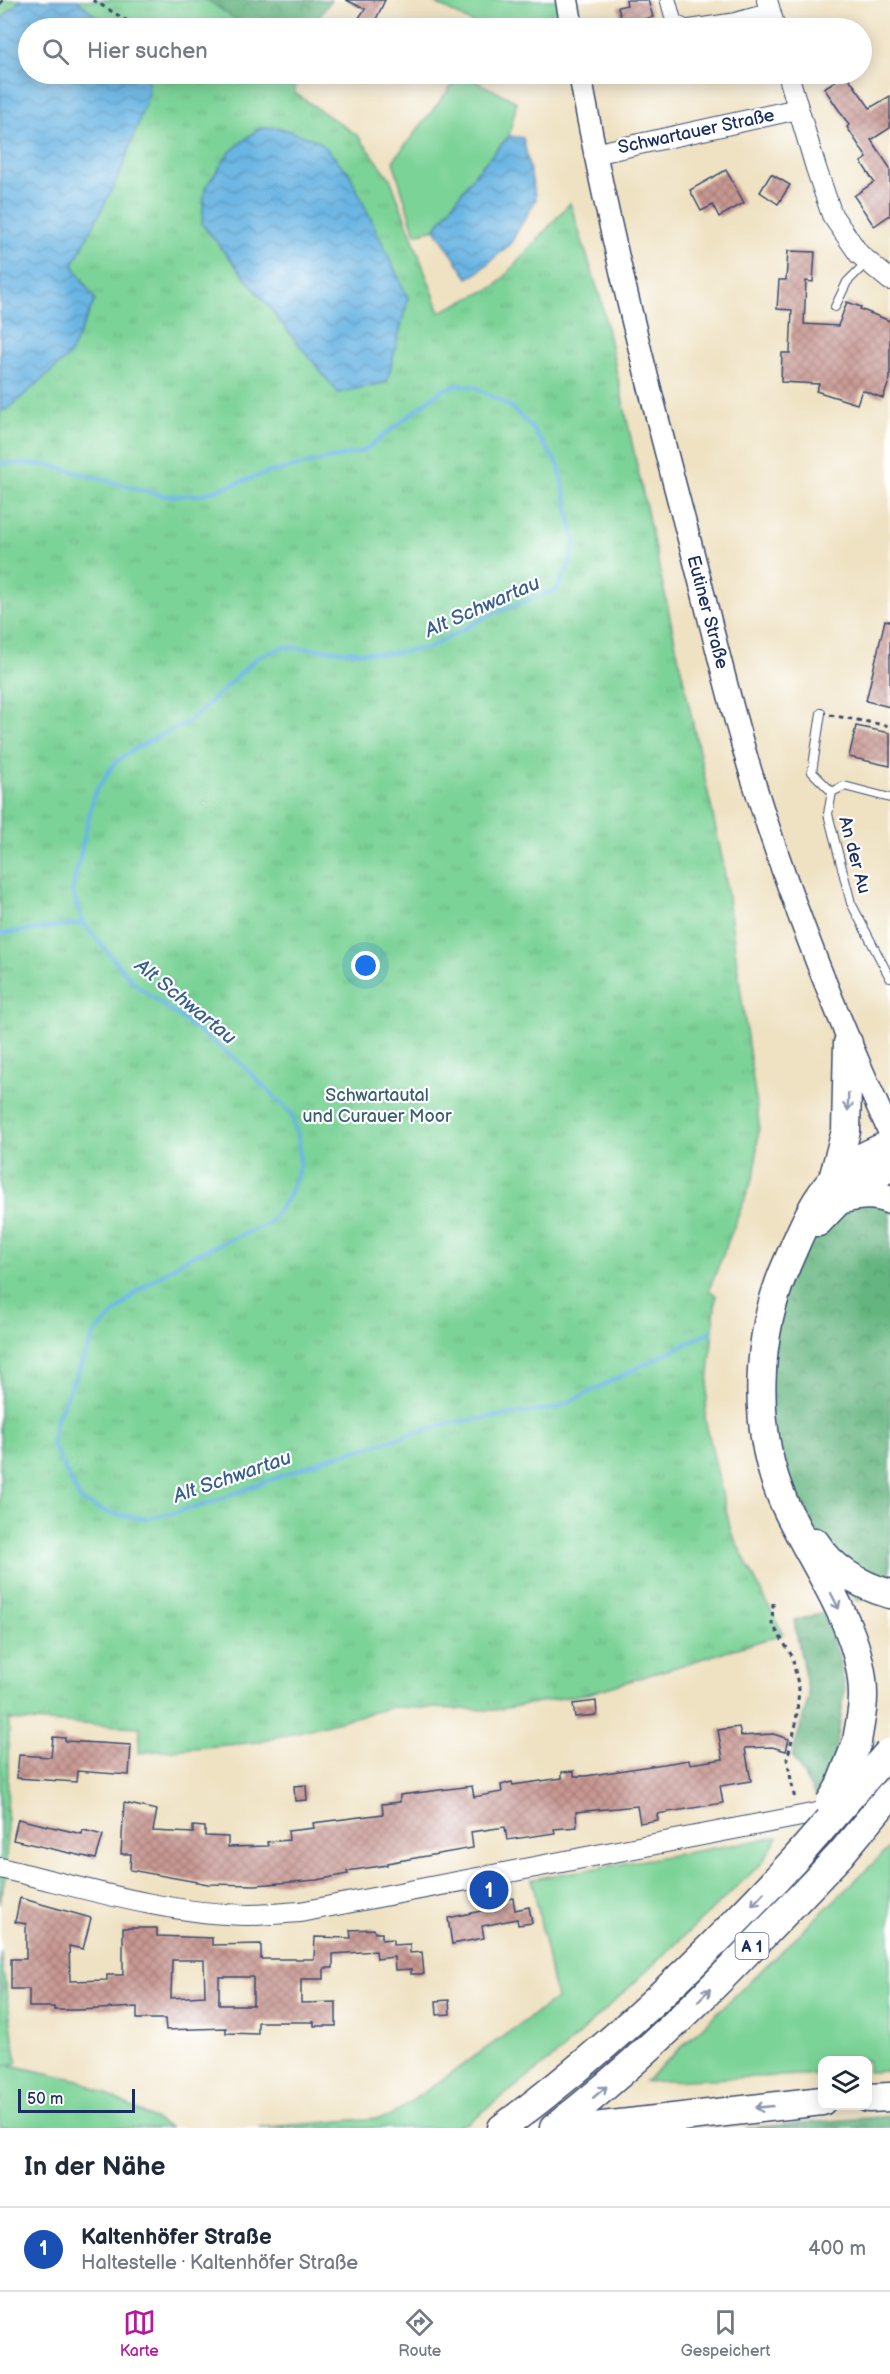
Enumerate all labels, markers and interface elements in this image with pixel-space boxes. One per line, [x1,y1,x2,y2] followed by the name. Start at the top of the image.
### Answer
[18,18,872,84] search box
[39,35,72,68] icon: search
[87,38,208,65] text: Hier suchen
[616,105,777,158] street label: Schwartauer Straße
[682,553,733,671] street label: Eutiner Straße
[420,571,544,643] water label: Alt Schwartau
[834,814,875,896] street label: An der Au
[351,951,380,980] your location
[129,953,241,1050] water label: Alt Schwartau
[302,1085,452,1127] park label: Schwartautal und Curauer Moor
[842,1091,853,1111] one-way arrow
[169,1446,294,1509] water label: Alt Schwartau
[830,1592,841,1610] one-way arrow
[470,1868,508,1912] pin: 1
[751,1891,765,1906] one-way arrow
[736,1933,768,1959] road number: A 1
[697,1987,712,2002] one-way arrow
[818,2056,872,2110] map controls
[818,2056,872,2110] button: layers
[592,2085,607,2099] one-way arrow
[18,2086,135,2114] scale bar
[27,2090,63,2109] text: 50 m
[755,2102,775,2113] one-way arrow
[24,2152,166,2183] text: In der Nähe
[81,2224,272,2251] text: Kaltenhöfer Straße
[39,2237,48,2261] text: 1
[808,2237,866,2261] text: 400 m
[81,2251,358,2275] text: Haltestelle · Kaltenhöfer Straße
[120,2306,159,2361] tab: Karte
[398,2306,441,2361] tab: Route
[681,2306,770,2361] tab: Gespeichert

